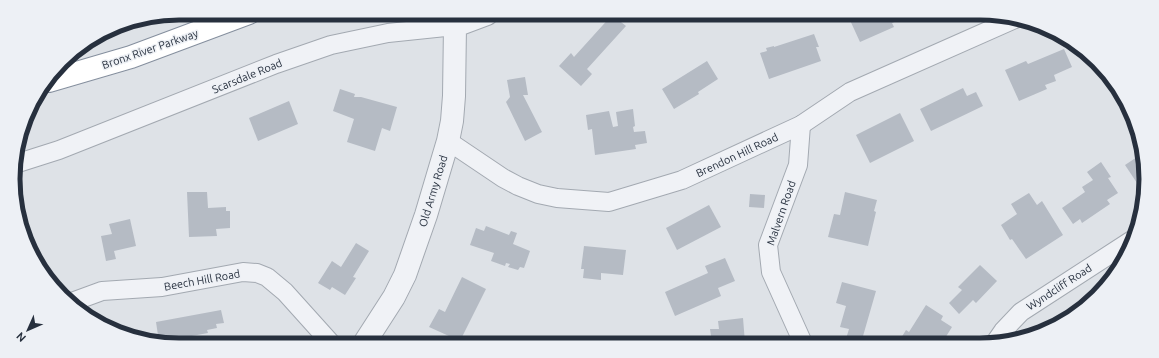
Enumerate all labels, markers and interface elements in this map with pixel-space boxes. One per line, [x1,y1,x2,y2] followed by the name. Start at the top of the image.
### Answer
[100,27,200,71] street label: Bronx River Parkway
[210,57,284,95] street label: Scarsdale Road
[694,131,780,179] street label: Brendon Hill Road
[416,154,450,228] street label: Old Army Road
[764,179,798,247] street label: Malvern Road
[1024,262,1094,312] street label: Wyndcliff Road
[163,267,241,293] street label: Beech Hill Road
[8,310,48,350] north arrow
[14,330,28,344] text: N

